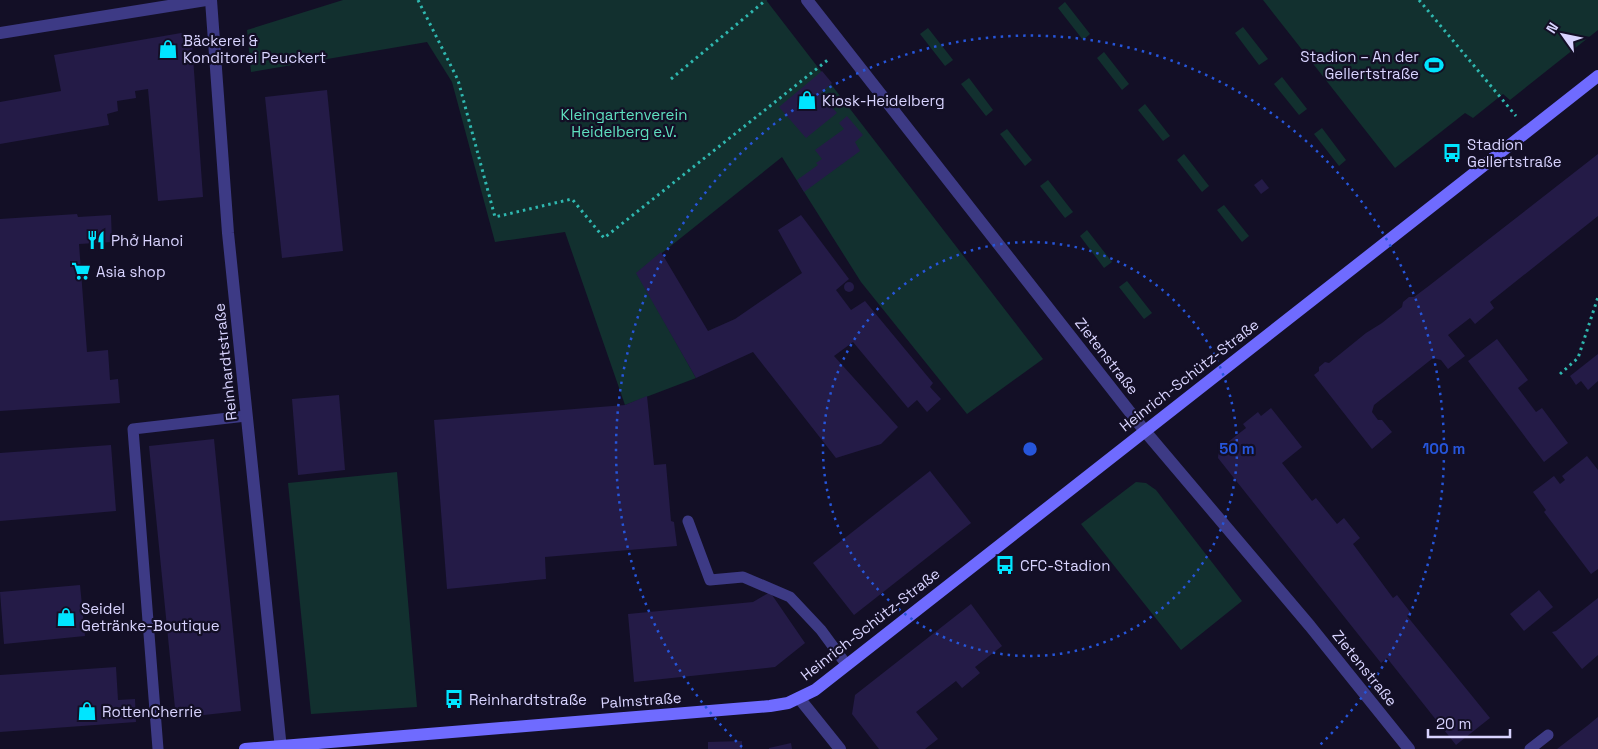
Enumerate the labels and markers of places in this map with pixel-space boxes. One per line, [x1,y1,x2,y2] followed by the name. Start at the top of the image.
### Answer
[183,31,326,67] place label: Bäckerei & Konditorei Peuckert
[157,38,179,60] shop icon: Bäckerei & Konditorei Peuckert
[1300,47,1419,83] place label: Stadion – An der Gellertstraße
[1423,54,1445,76] sports icon: Stadion – An der Gellertstraße
[796,89,818,111] shop icon: Kiosk-Heidelberg
[822,91,945,110] place label: Kiosk-Heidelberg
[1467,135,1562,171] place label: Stadion Gellertstraße
[1441,142,1463,164] bus stop icon: Stadion Gellertstraße
[85,229,107,251] restaurant icon: Phở Hanoi
[111,231,183,250] place label: Phở Hanoi
[70,260,92,282] supermarket icon: Asia shop
[96,262,166,281] place label: Asia shop
[1021,440,1039,458] centre of rings
[994,554,1016,576] bus stop icon: CFC-Stadion
[1020,556,1110,575] place label: CFC-Stadion
[81,599,220,635] place label: Seidel Getränke-Boutique
[55,606,77,628] shop icon: Seidel Getränke-Boutique
[443,688,465,710] bus stop icon: Reinhardtstraße
[469,690,587,709] place label: Reinhardtstraße
[76,700,98,722] shop icon: RottenCherrie
[102,702,202,721] place label: RottenCherrie

